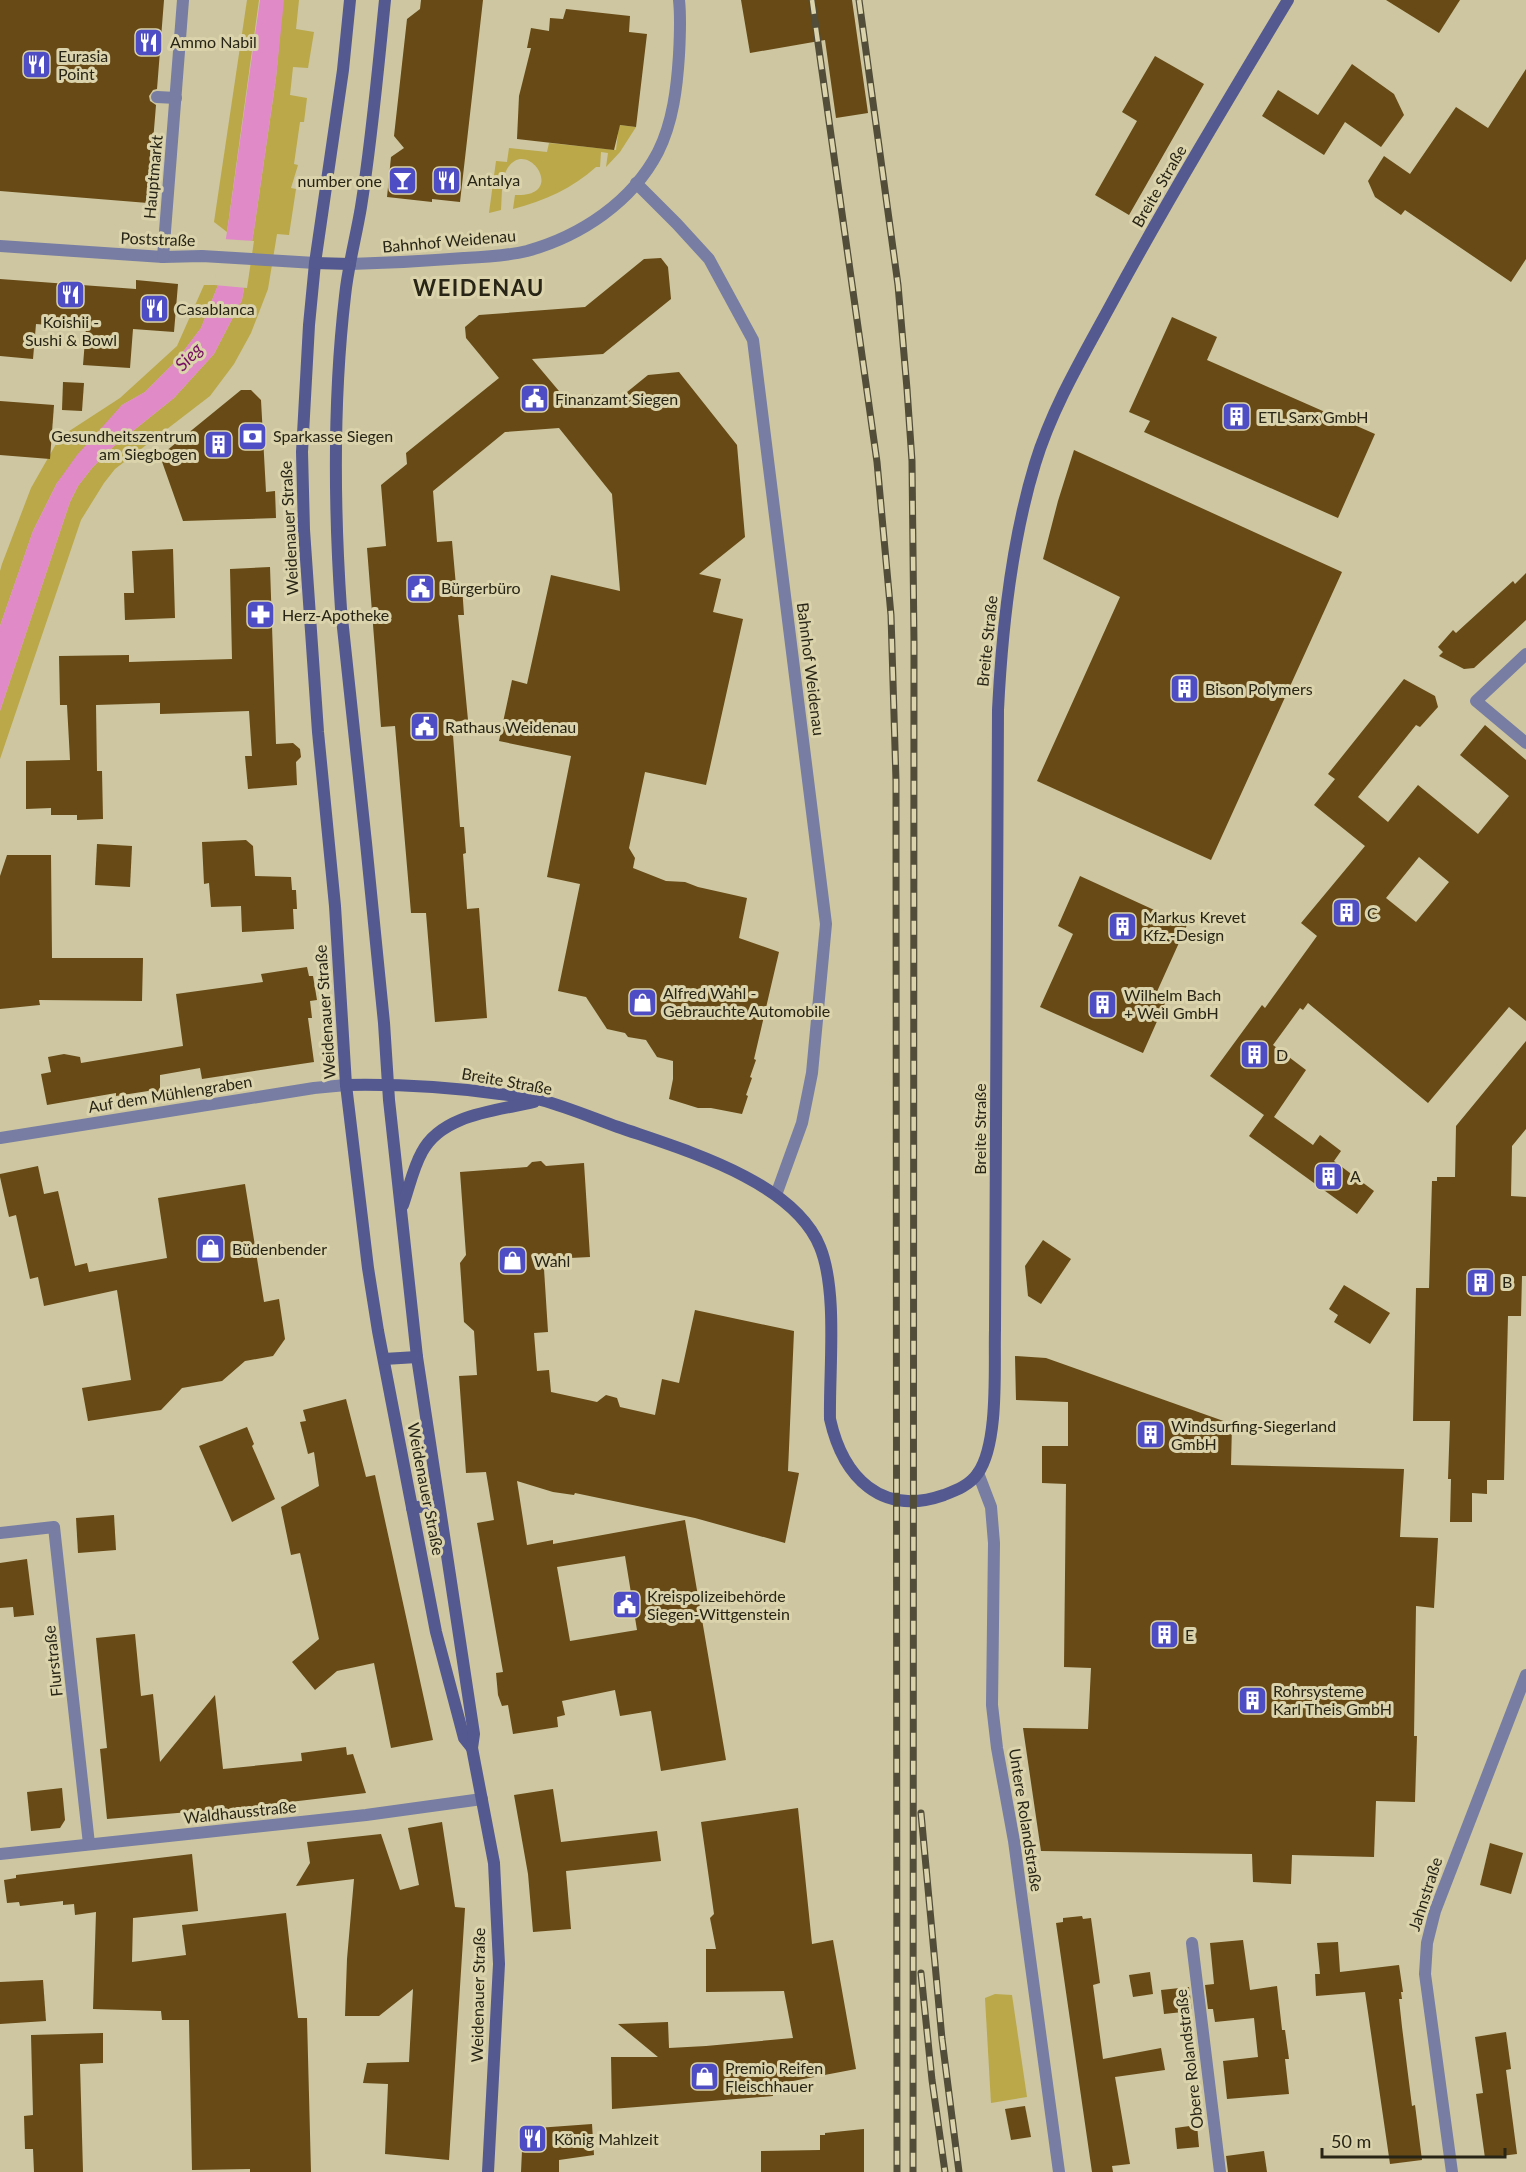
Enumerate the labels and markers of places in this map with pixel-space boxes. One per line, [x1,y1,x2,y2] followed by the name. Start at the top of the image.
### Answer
[133,26,165,58] restaurant icon: Ammo Nabil
[170,32,257,51] place label: Ammo Nabil
[58,46,108,83] place label: Eurasia Point
[21,49,53,81] restaurant icon: Eurasia Point
[430,164,462,196] restaurant icon: Antalya
[387,165,419,197] bar icon: number one
[467,170,520,189] place label: Antalya
[298,171,382,190] place label: number one
[55,278,87,310] restaurant icon: Koishii - Sushi & Bowl
[139,293,171,325] restaurant icon: Casablanca
[176,299,255,318] place label: Casablanca
[25,312,117,349] place label: Koishii - Sushi & Bowl
[518,383,550,415] public building icon: Finanzamt Siegen
[555,389,678,408] place label: Finanzamt Siegen
[1221,401,1253,433] building icon: ETL Sarx GmbH
[1258,407,1369,426] place label: ETL Sarx GmbH
[236,420,268,452] bank icon: Sparkasse Siegen
[51,426,197,463] place label: Gesundheitszentrum am Siegbogen
[273,426,393,445] place label: Sparkasse Siegen
[202,429,234,461] building icon: Gesundheitszentrum am Siegbogen
[404,572,436,604] public building icon: Bürgerbüro
[441,578,521,597] place label: Bürgerbüro
[245,599,277,631] pharmacy icon: Herz-Apotheke
[282,605,389,624] place label: Herz-Apotheke
[1168,673,1200,705] building icon: Bison Polymers
[1205,679,1313,698] place label: Bison Polymers
[408,711,440,743] public building icon: Rathaus Weidenau
[445,717,576,736] place label: Rathaus Weidenau
[1330,897,1362,929] building icon: C
[1367,903,1378,922] place label: C
[1143,907,1246,944] place label: Markus Krevet Kfz.-Design
[1106,910,1138,942] building icon: Markus Krevet Kfz.-Design
[663,983,830,1020] place label: Alfred Wahl - Gebrauchte Automobile
[1124,985,1221,1022] place label: Wilhelm Bach + Weil GmbH
[626,986,658,1018] shop icon: Alfred Wahl - Gebrauchte Automobile
[1087,988,1119,1020] building icon: Wilhelm Bach + Weil GmbH
[1239,1039,1271,1071] building icon: D
[1276,1045,1288,1064] place label: D
[1313,1160,1345,1192] building icon: A
[1350,1166,1361,1185] place label: A
[195,1233,227,1265] shop icon: Büdenbender
[232,1239,327,1258] place label: Büdenbender
[497,1245,529,1277] shop icon: Wahl
[534,1251,570,1270] place label: Wahl
[1465,1266,1497,1298] building icon: B
[1502,1272,1512,1291] place label: B
[1171,1416,1336,1453] place label: Windsurfing-Siegerland GmbH
[1134,1419,1166,1451] building icon: Windsurfing-Siegerland GmbH
[647,1586,790,1623] place label: Kreispolizeibehörde Siegen-Wittgenstein
[610,1589,642,1621] public building icon: Kreispolizeibehörde Siegen-Wittgenstein
[1148,1619,1180,1651] building icon: E
[1185,1625,1194,1644] place label: E
[1273,1681,1392,1718] place label: Rohrsysteme Karl Theis GmbH
[1236,1684,1268,1716] building icon: Rohrsysteme Karl Theis GmbH
[725,2058,823,2095] place label: Premio Reifen Fleischhauer
[688,2061,720,2093] shop icon: Premio Reifen Fleischhauer
[517,2123,549,2155] restaurant icon: König Mahlzeit
[554,2129,659,2148] place label: König Mahlzeit

